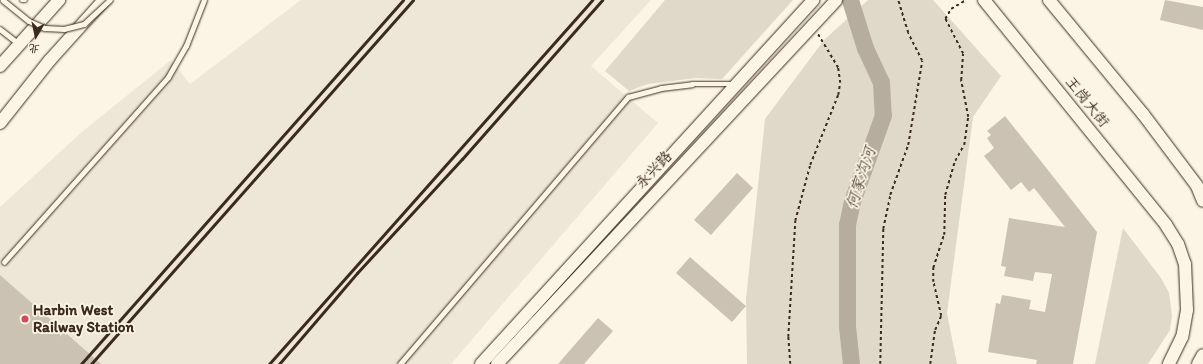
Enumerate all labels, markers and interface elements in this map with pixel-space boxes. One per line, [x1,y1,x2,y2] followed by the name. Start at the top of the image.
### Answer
[16,16,56,56] north arrow
[28,41,40,56] text: 北
[1061,73,1113,131] street label: 王岗大街
[842,145,880,211] water label: 何家沟河
[632,147,676,193] street label: 永兴路
[33,301,134,336] place label: Harbin West Railway Station
[20,314,30,324] marker: Harbin West Railway Station

